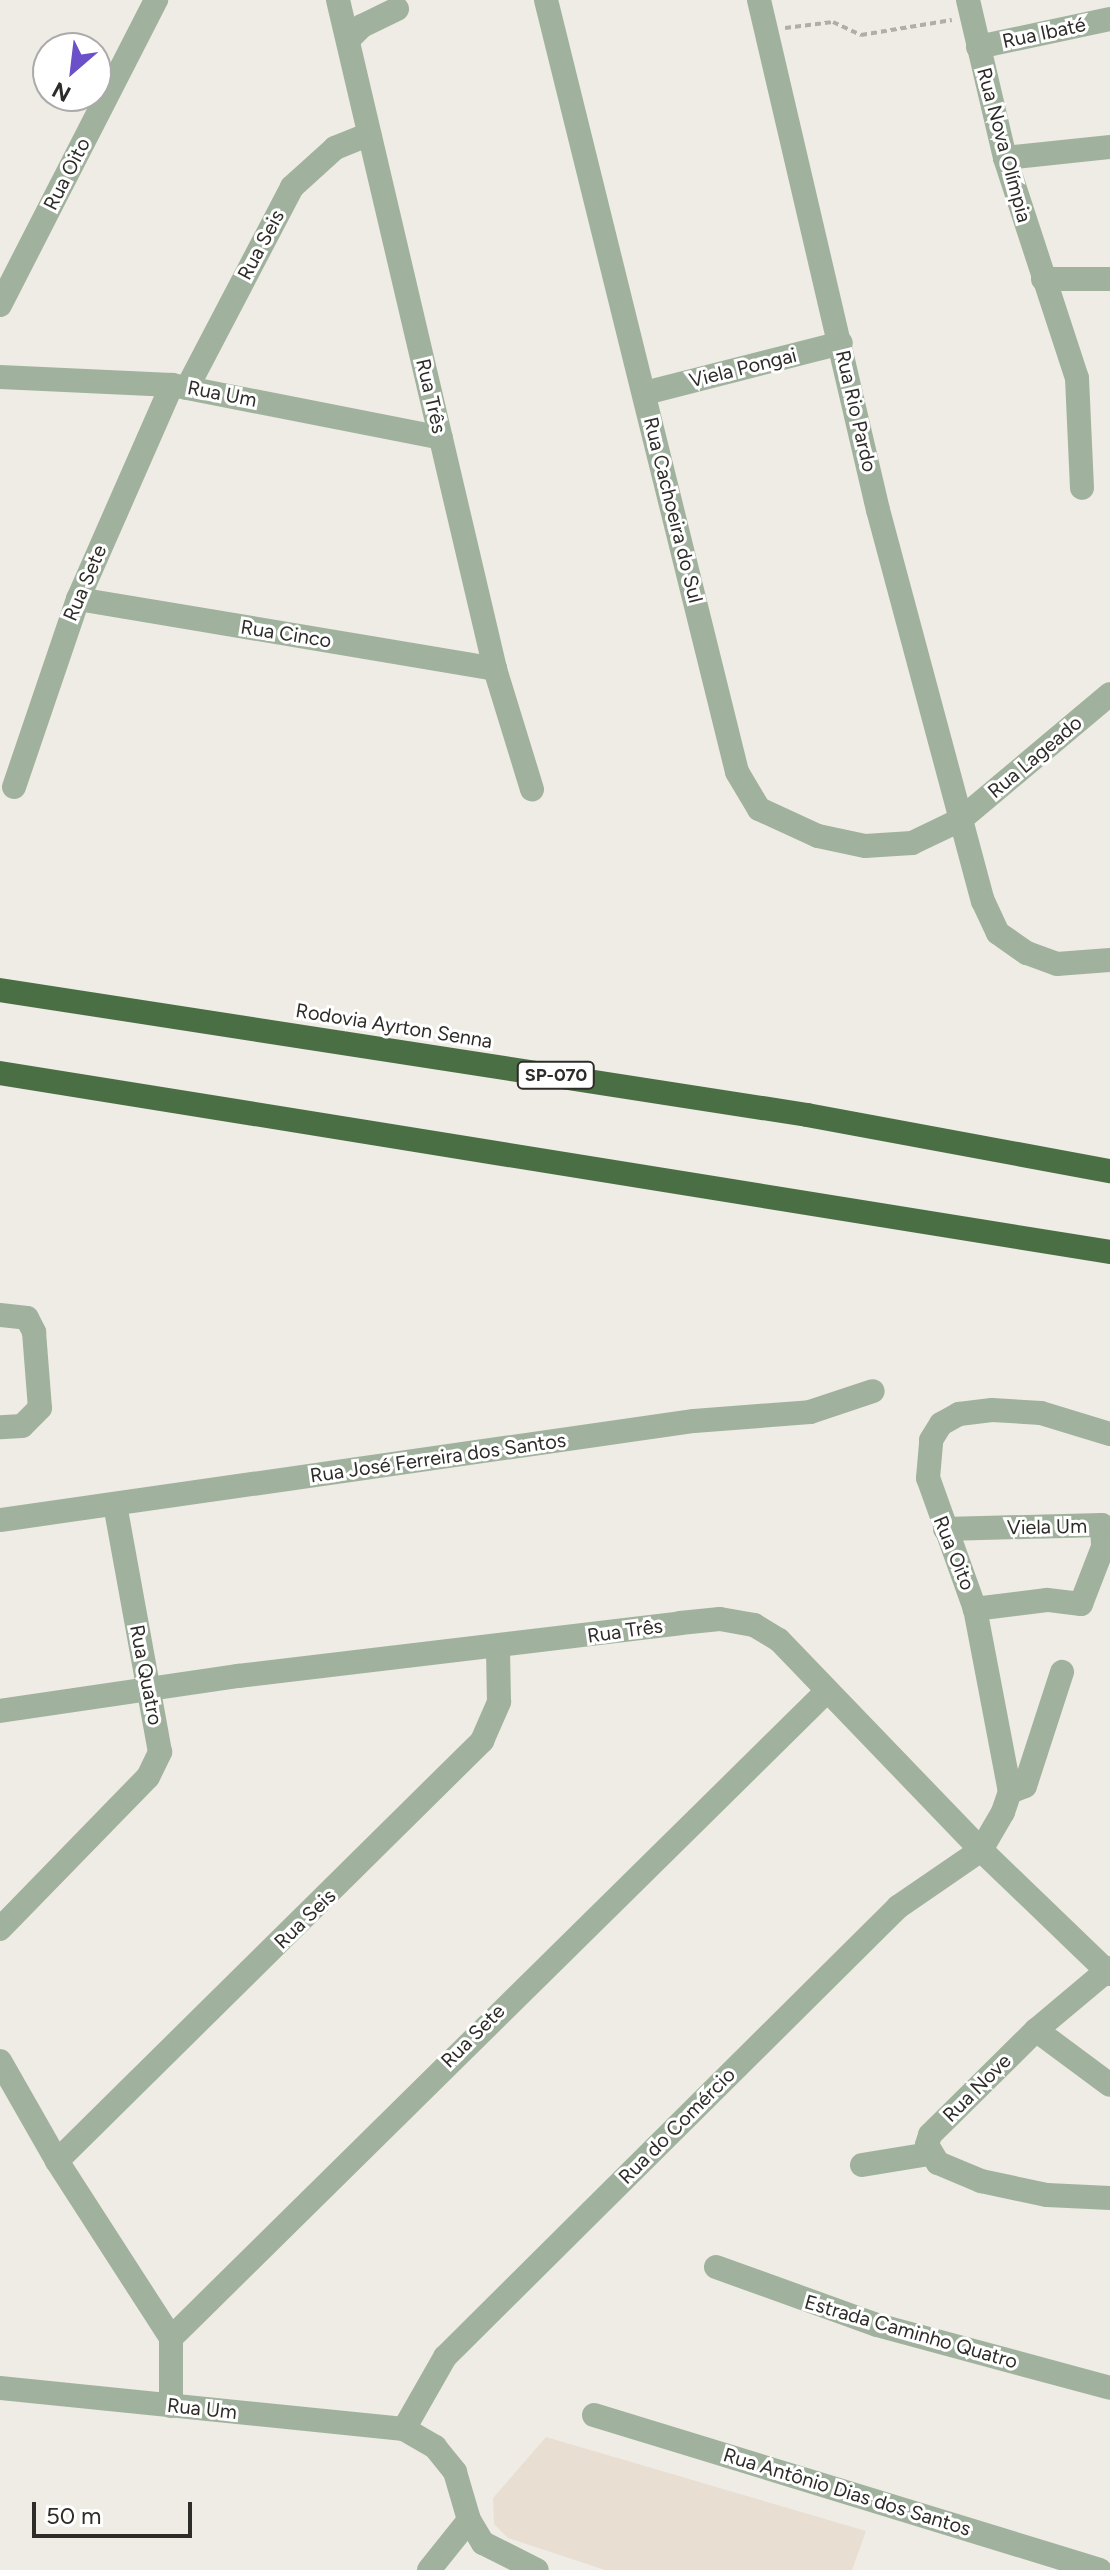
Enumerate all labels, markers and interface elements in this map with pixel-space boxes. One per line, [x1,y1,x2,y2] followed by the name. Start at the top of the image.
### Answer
[1000,12,1088,54] street label: Rua Ibaté
[32,32,112,112] north arrow
[972,65,1036,225] street label: Rua Nova Olímpia
[48,76,75,108] text: N
[39,134,95,214] street label: Rua Oito
[233,206,289,284] street label: Rua Seis
[687,343,799,393] street label: Viela Pongai
[830,348,882,474] street label: Rua Rio Pardo
[411,356,451,436] street label: Rua Três
[185,376,259,412] street label: Rua Um
[638,415,708,605] street label: Rua Cachoeira do Sul
[58,541,112,625] street label: Rua Sete
[239,615,333,653] street label: Rua Cinco
[983,711,1087,803] street label: Rua Lageado
[294,999,494,1053] street label: Rodovia Ayrton Senna
[516,1061,596,1089] road number: SP-070
[308,1428,568,1488] street label: Rua José Ferreira dos Santos
[928,1512,980,1594] street label: Rua Oito
[1007,1514,1087,1540] street label: Viela Um
[586,1614,664,1648] street label: Rua Três
[125,1623,167,1727] street label: Rua Quatro
[269,1884,341,1954] street label: Rua Seis
[436,1999,510,2073] street label: Rua Sete
[938,2049,1016,2127] street label: Rua Nove
[614,2063,740,2189] street label: Rua do Comércio
[802,2290,1020,2374] street label: Estrada Caminho Quatro
[166,2393,238,2425] street label: Rua Um
[720,2443,974,2541] street label: Rua Antônio Dias dos Santos
[36,2486,196,2536] scale bar
[46,2501,102,2530] text: 50 m

